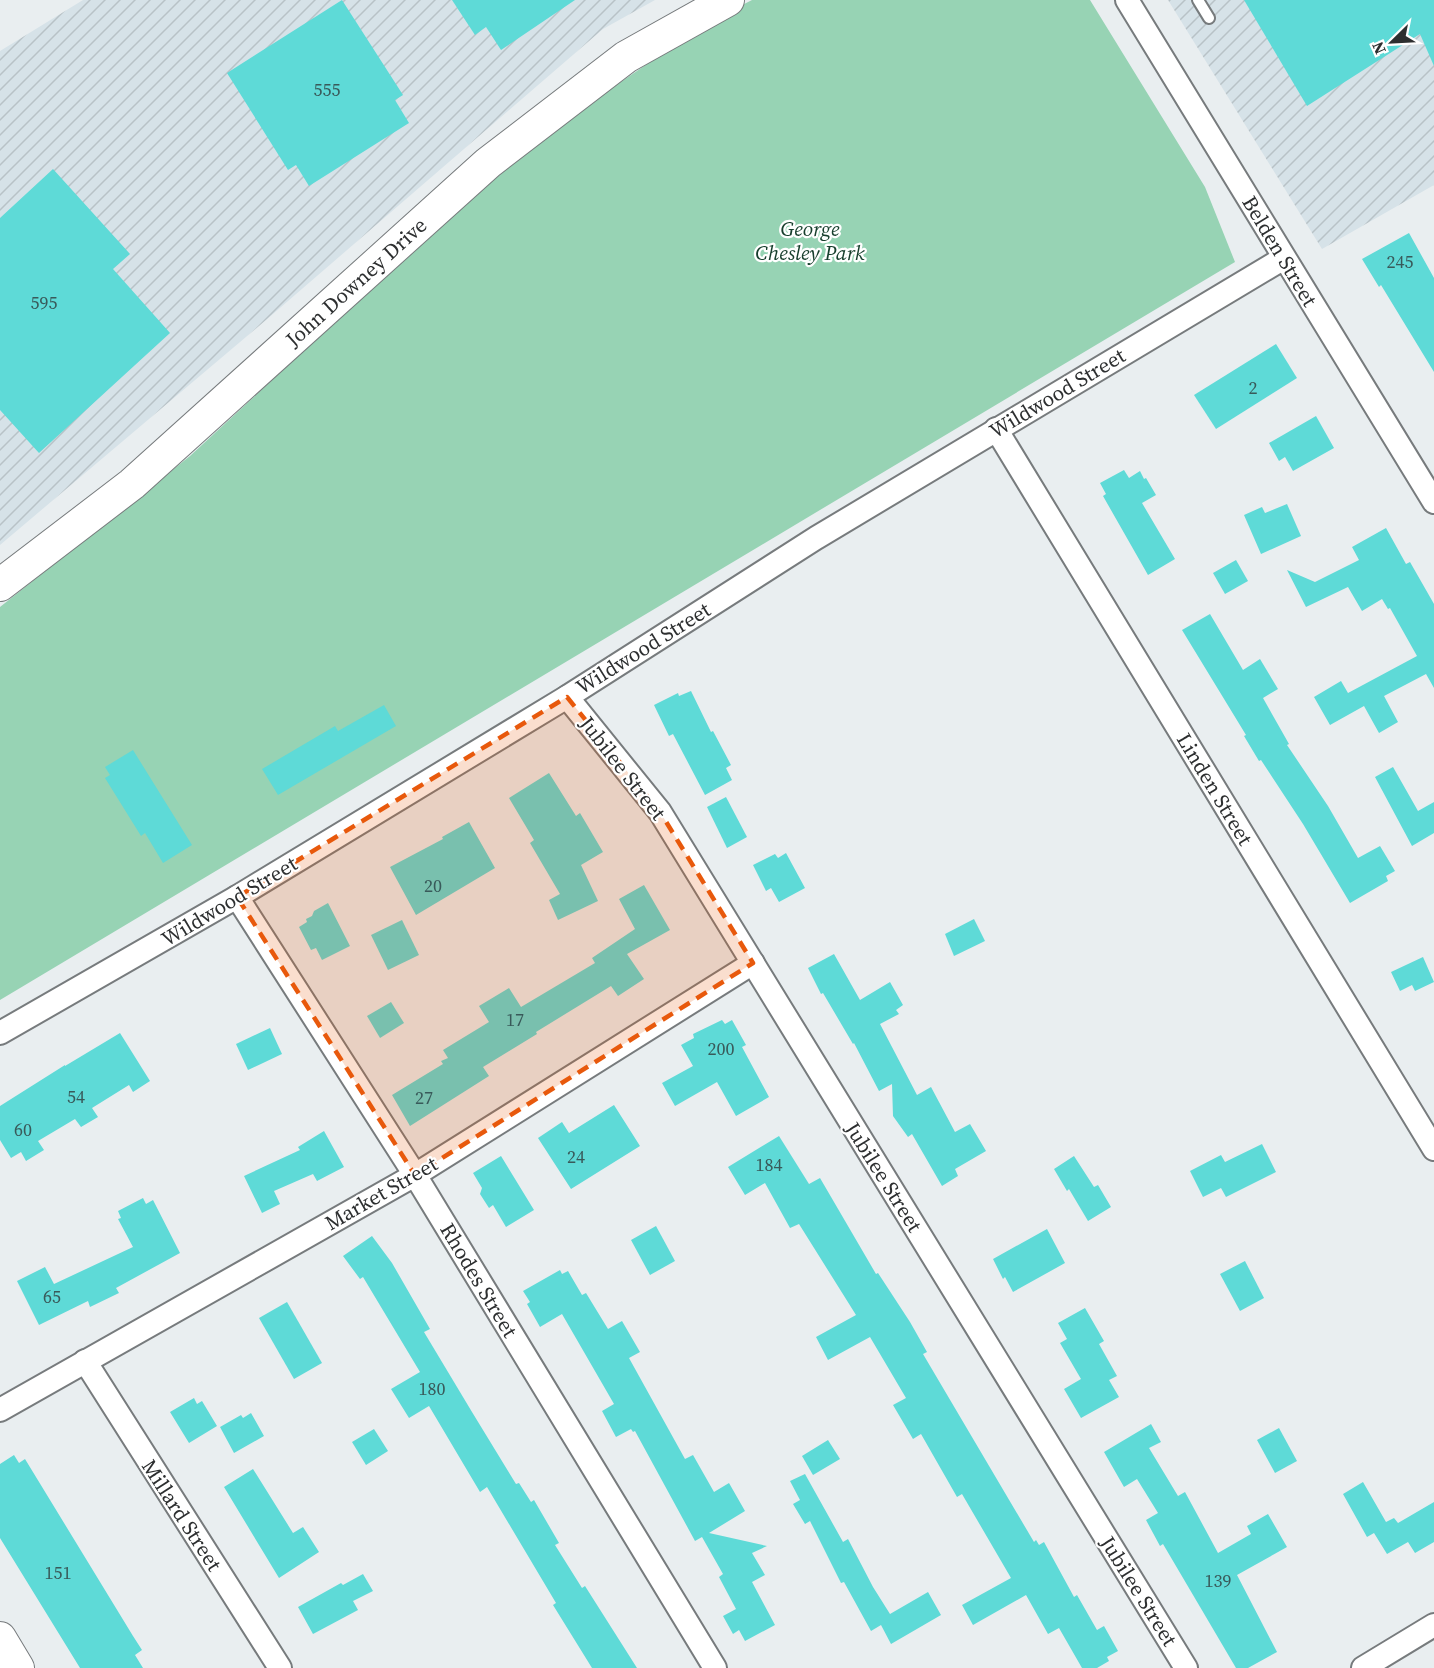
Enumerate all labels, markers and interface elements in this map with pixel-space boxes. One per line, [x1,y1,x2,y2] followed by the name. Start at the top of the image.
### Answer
[1362,12,1422,72] north arrow
[1366,38,1391,58] text: N
[314,77,341,102] house number: 555
[1236,190,1325,312] street label: Belden Street
[278,211,433,354] street label: John Downey Drive
[755,214,865,267] park label: George Chesley Park
[1387,249,1414,274] house number: 245
[31,290,58,315] house number: 595
[984,341,1131,445] street label: Wildwood Street
[1249,375,1258,400] house number: 2
[570,595,716,701] street label: Wildwood Street
[573,709,673,826] street label: Jubilee Street
[1170,728,1260,851] street label: Linden Street
[156,849,303,953] street label: Wildwood Street
[424,873,442,898] house number: 20
[506,1007,524,1032] house number: 17
[708,1036,735,1061] house number: 200
[67,1084,85,1109] house number: 54
[415,1085,433,1110] house number: 27
[838,1116,929,1238] street label: Jubilee Street
[14,1117,32,1142] house number: 60
[567,1144,585,1169] house number: 24
[319,1149,443,1237] street label: Market Street
[756,1152,783,1177] house number: 184
[433,1217,525,1343] street label: Rhodes Street
[43,1284,61,1309] house number: 65
[419,1376,446,1401] house number: 180
[135,1453,229,1577] street label: Millard Street
[1093,1530,1184,1652] street label: Jubilee Street
[45,1560,72,1585] house number: 151
[1205,1568,1232,1593] house number: 139

